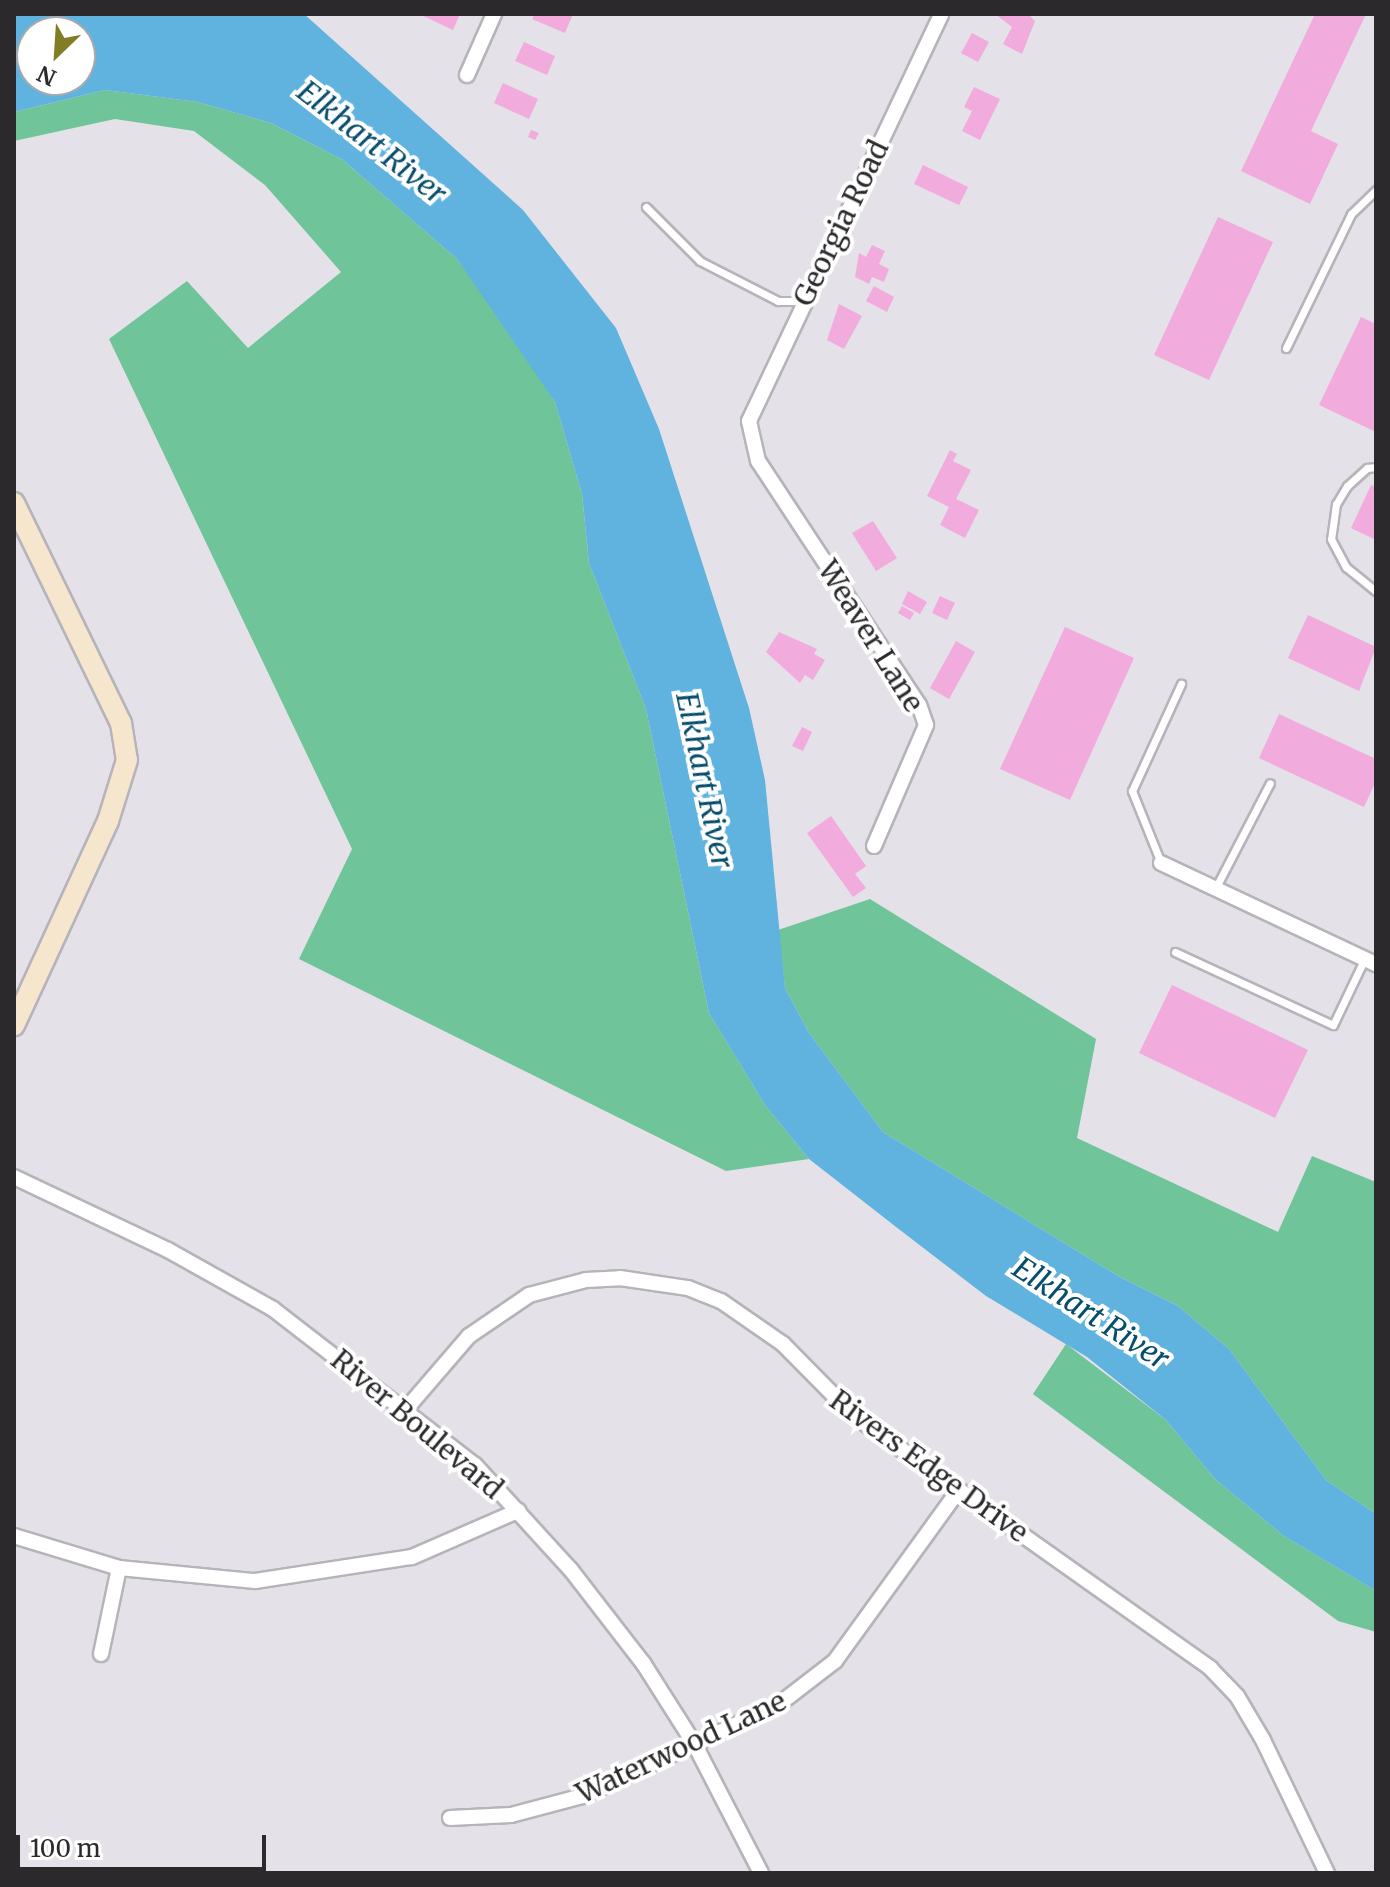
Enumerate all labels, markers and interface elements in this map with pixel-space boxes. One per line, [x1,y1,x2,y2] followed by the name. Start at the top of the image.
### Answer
[16,16,96,96] north arrow
[33,60,61,92] text: N
[290,73,454,211] water label: Elkhart River
[786,135,896,311] street label: Georgia Road
[811,554,931,718] street label: Weaver Lane
[669,689,741,871] water label: Elkhart River
[1006,1249,1176,1377] water label: Elkhart River
[324,1342,510,1506] street label: River Boulevard
[823,1383,1035,1549] street label: Rivers Edge Drive
[571,1684,791,1810] street label: Waterwood Lane
[20,1819,270,1869] scale bar
[30,1833,100,1864] text: 100 m

